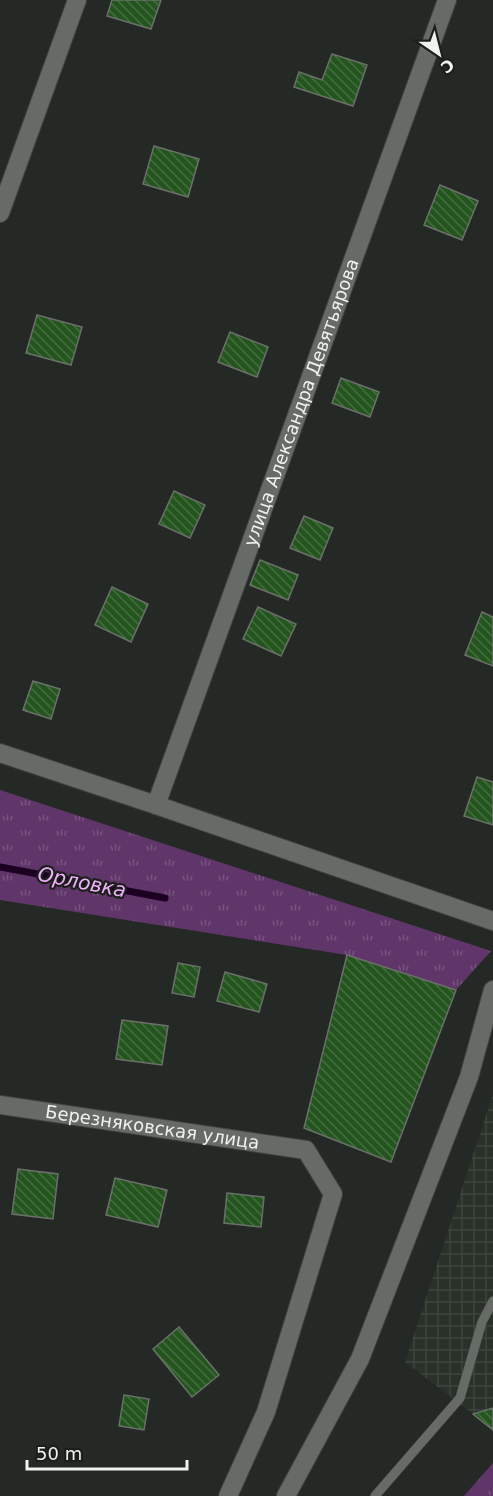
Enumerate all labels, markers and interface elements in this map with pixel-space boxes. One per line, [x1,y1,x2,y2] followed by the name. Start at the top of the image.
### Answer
[409,24,469,84] north arrow
[437,55,458,77] text: С
[239,255,363,549] street label: улица Александра Девятьярова
[36,862,128,902] water label: Орловка
[44,1101,261,1153] street label: Березняковская улица
[27,1433,188,1471] scale bar
[36,1443,82,1464] text: 50 m

